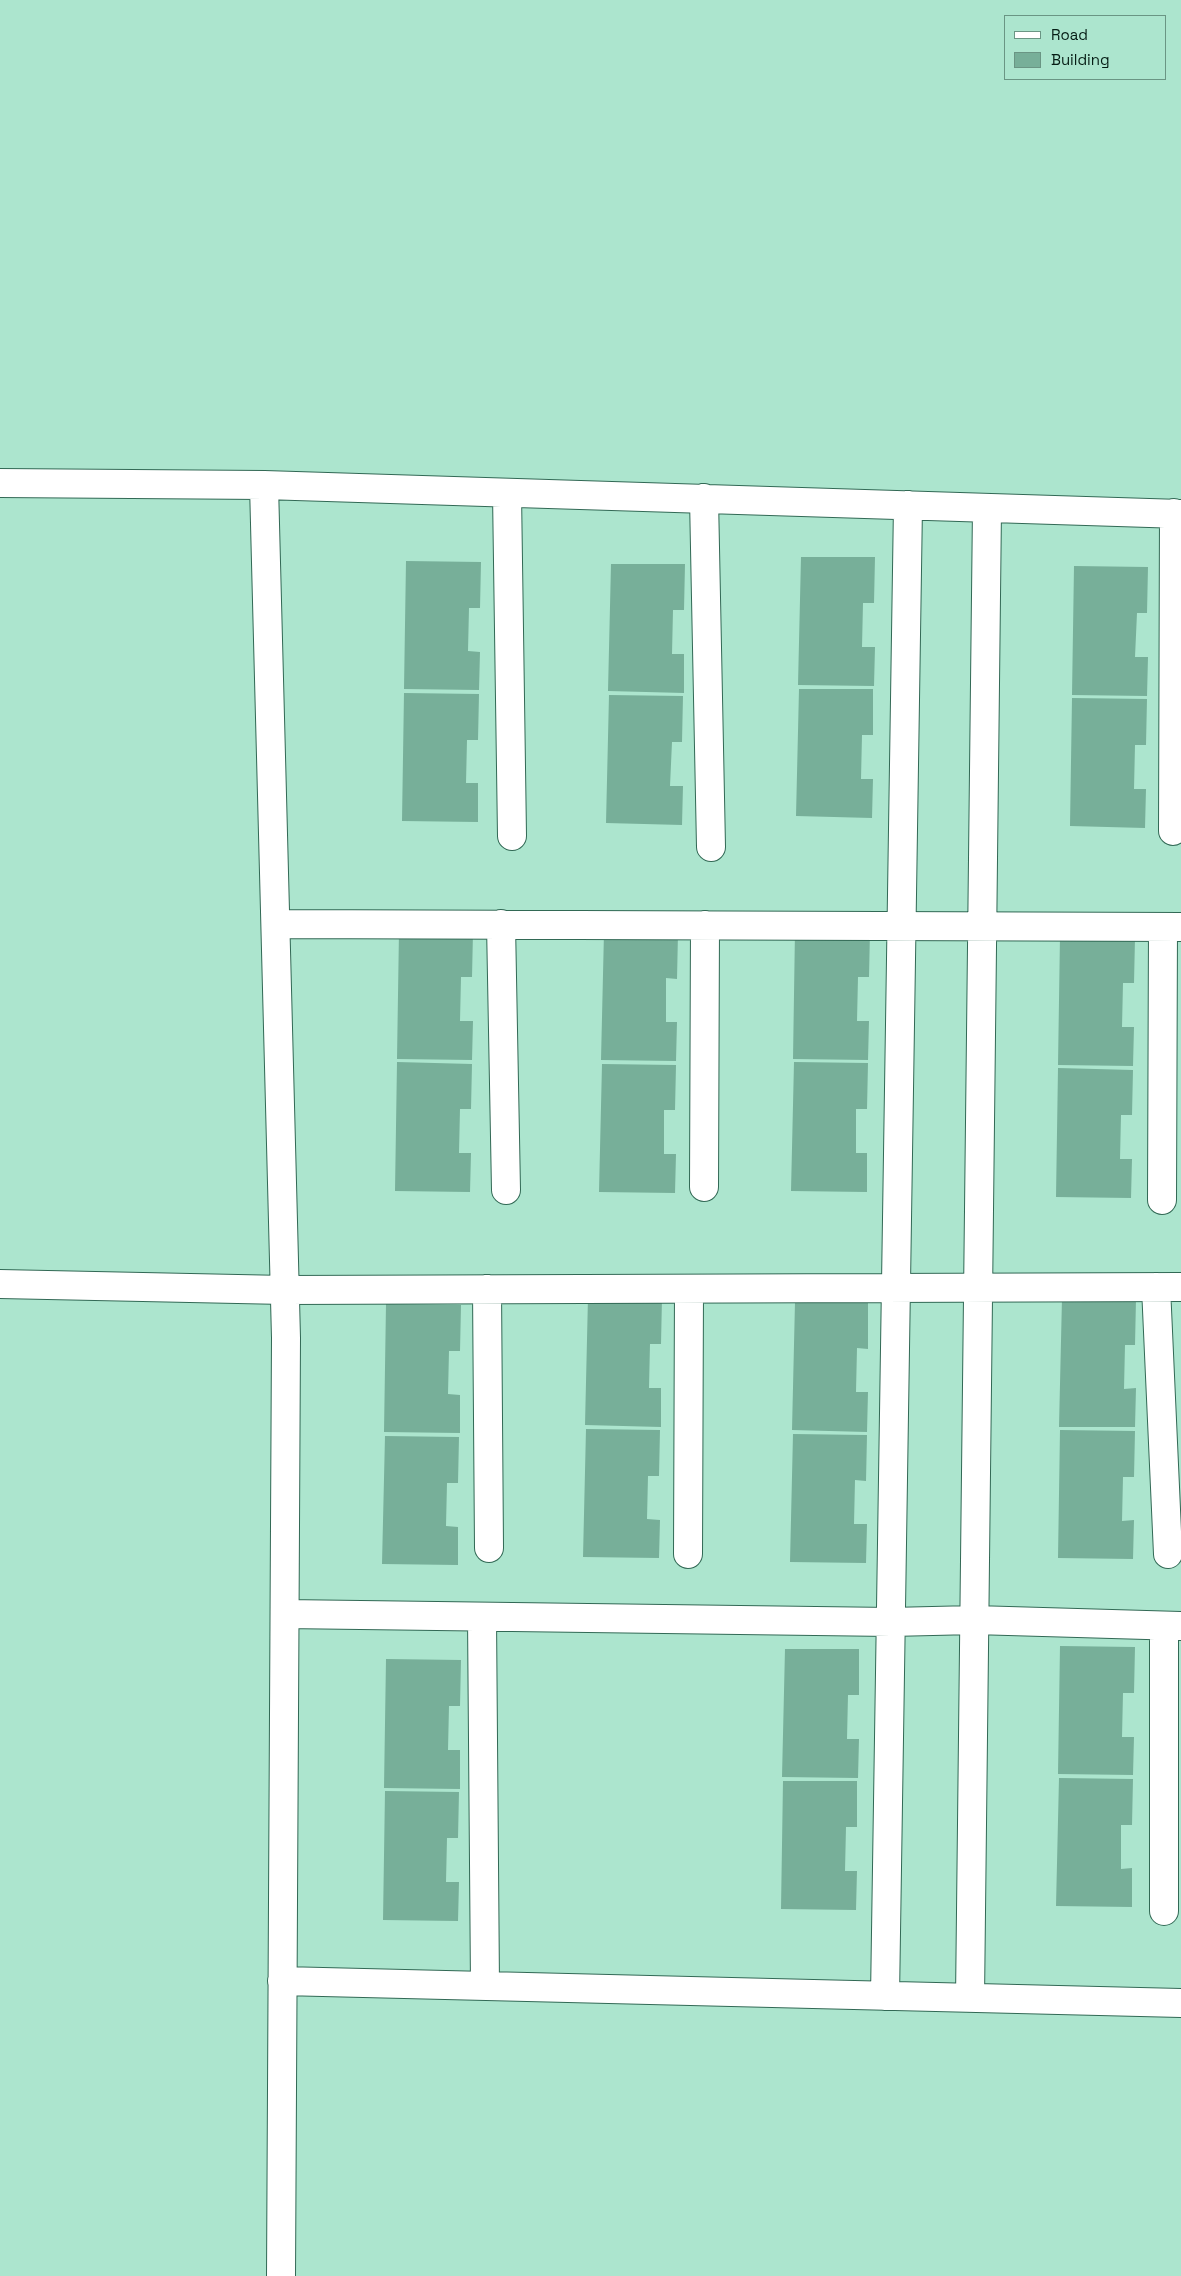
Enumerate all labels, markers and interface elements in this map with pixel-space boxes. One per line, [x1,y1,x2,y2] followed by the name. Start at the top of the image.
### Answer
[1004,15,1166,80] legend
[1051,25,1088,44] text: Road
[1051,50,1110,69] text: Building

